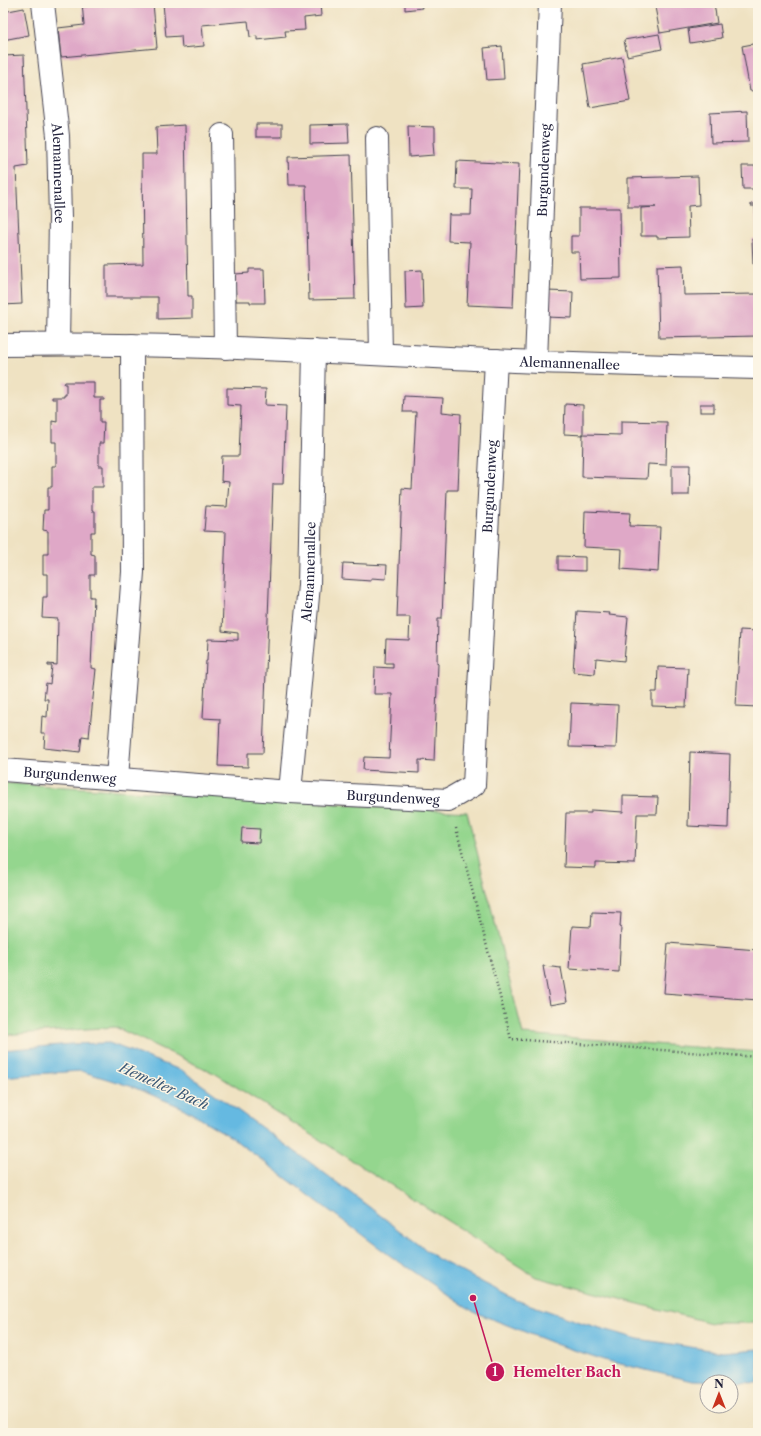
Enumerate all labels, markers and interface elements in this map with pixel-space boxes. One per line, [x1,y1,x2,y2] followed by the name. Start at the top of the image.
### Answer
[48,121,68,224] street label: Alemannenallee
[534,123,553,217] street label: Burgundenweg
[518,353,620,373] street label: Alemannenallee
[479,439,500,533] street label: Burgundenweg
[298,521,318,624] street label: Alemannenallee
[23,764,117,787] street label: Burgundenweg
[346,787,440,808] street label: Burgundenweg
[116,1058,211,1114] water label: Hemelter Bach
[485,1359,629,1385] callout: Hemelter Bach
[513,1363,621,1381] text: Hemelter Bach
[492,1364,498,1379] text: 1
[699,1374,739,1414] north arrow
[714,1377,724,1391] text: N

